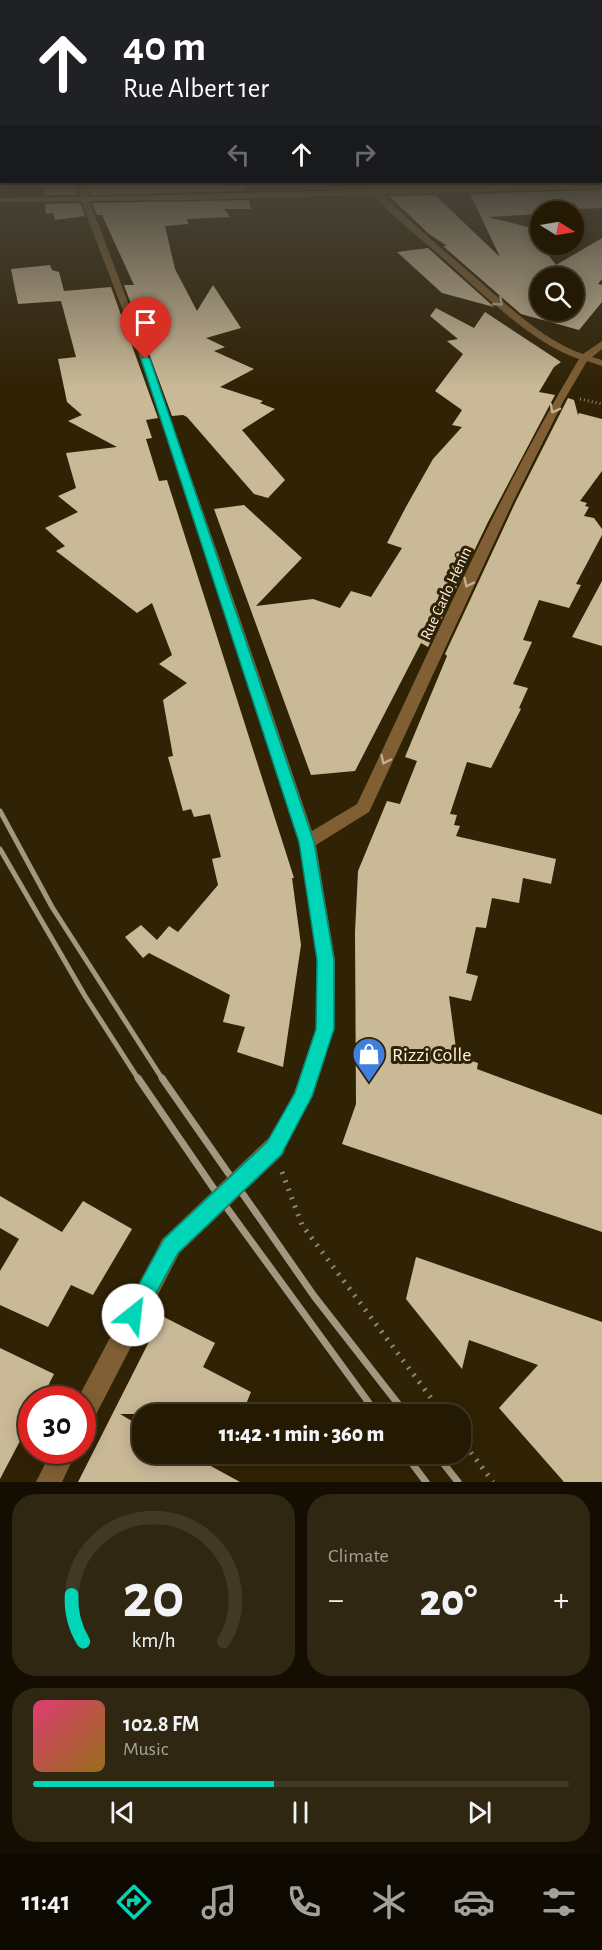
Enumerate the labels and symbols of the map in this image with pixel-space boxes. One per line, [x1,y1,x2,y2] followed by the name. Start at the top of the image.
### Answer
[530,201,584,255] north arrow
[492,294,503,305] one-way arrow
[120,297,171,359] pin
[550,402,561,413] one-way arrow
[417,545,474,642] street label: Rue Carlo Hénin
[463,577,475,588] one-way arrow
[381,754,393,765] one-way arrow
[351,1036,387,1083] shop icon: Rizzi Colle
[392,1045,471,1065] place label: Rizzi Colle
[101,1283,165,1347] position arrow
[18,1386,96,1464] speed limit sign: 30

